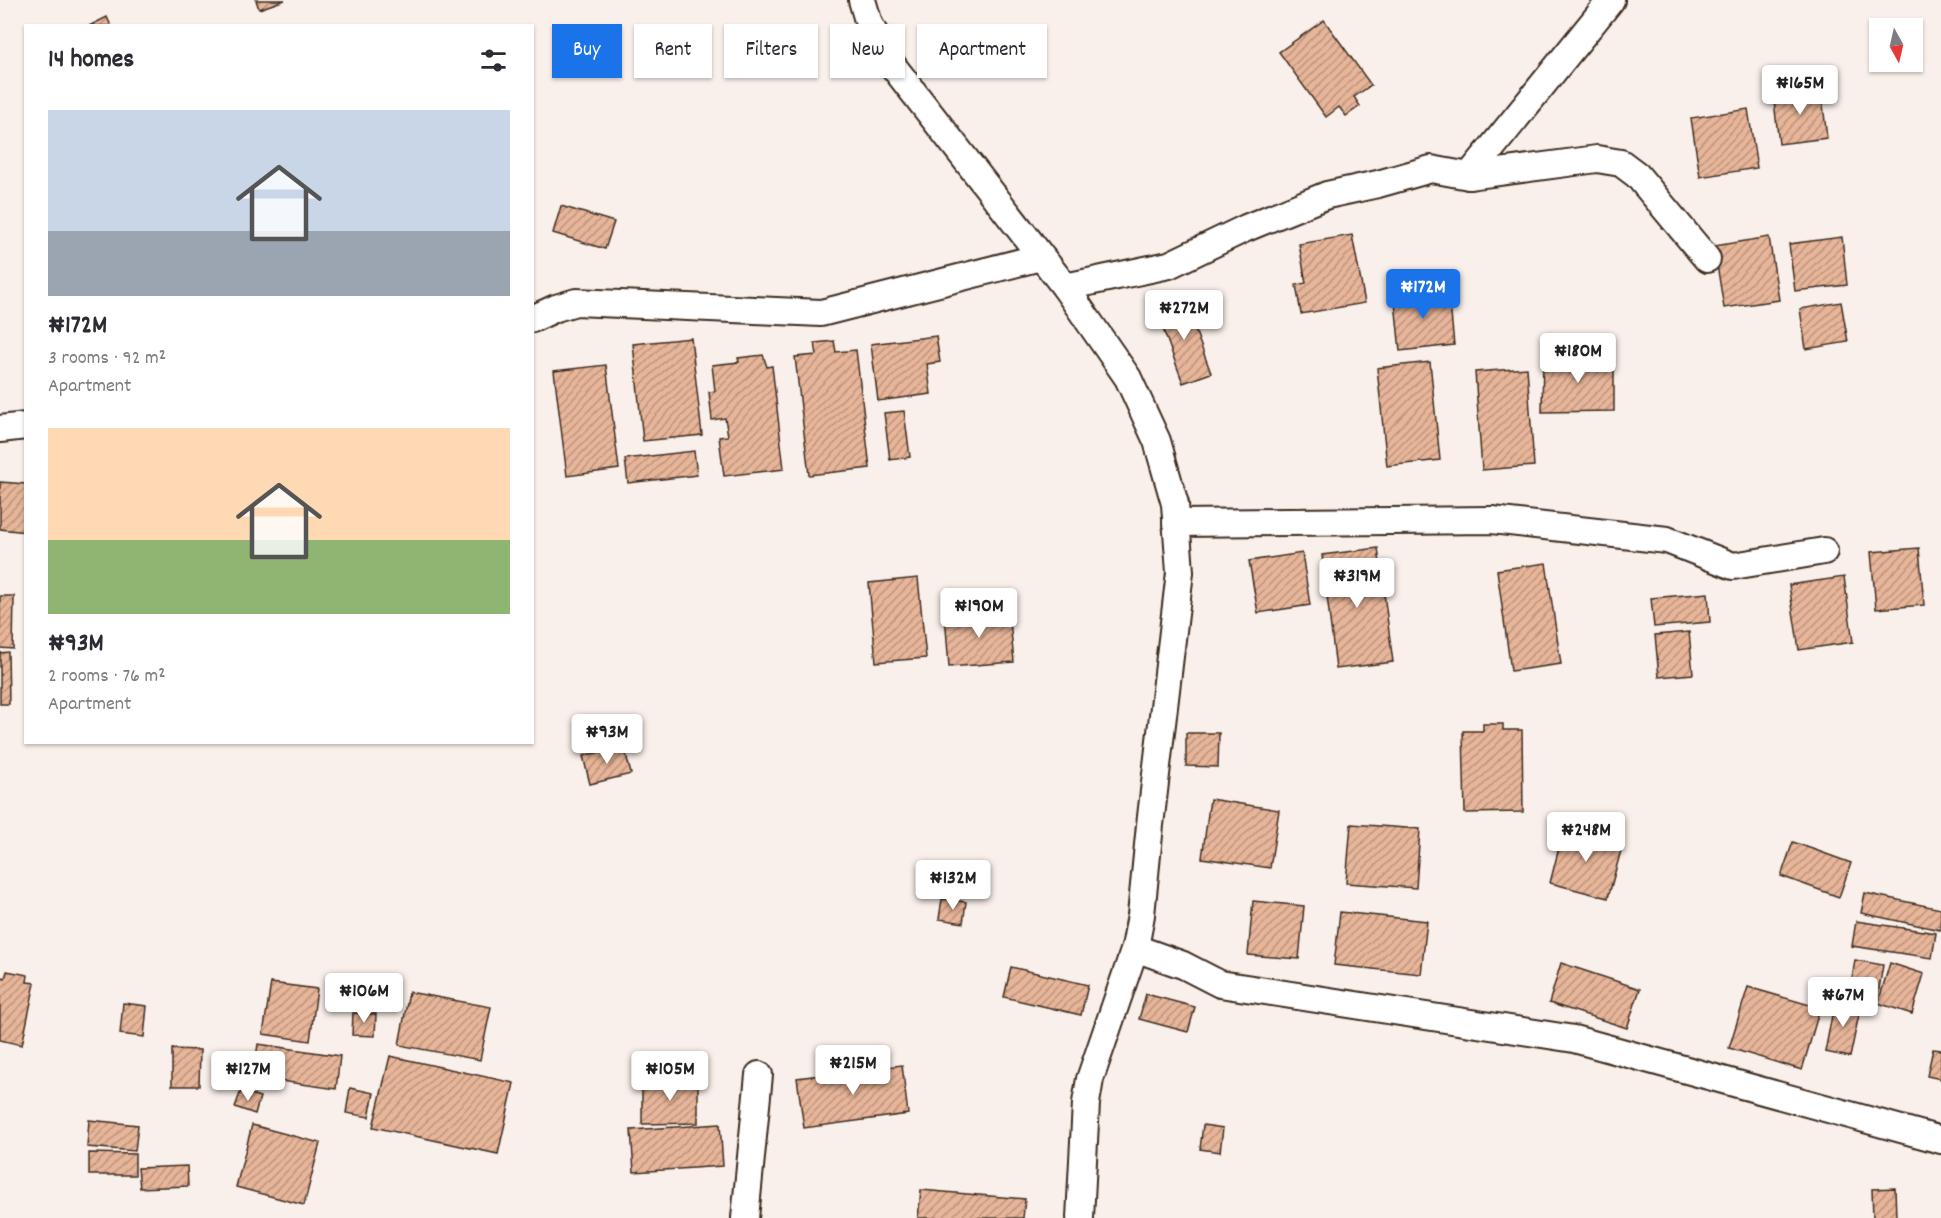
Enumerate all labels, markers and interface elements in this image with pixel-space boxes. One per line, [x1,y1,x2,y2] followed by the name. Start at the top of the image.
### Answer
[1869,18,1923,72] north arrow
[1869,18,1923,72] map controls
[552,24,622,78] chip: Buy
[634,24,712,78] chip: Rent
[724,24,818,78] chip: Filters
[830,24,905,78] chip: New
[917,24,1047,78] chip: Apartment
[48,42,134,79] text: 14 homes
[477,44,510,77] icon: filters
[1758,65,1842,116] pin: ₦165M
[1776,70,1824,98] text: ₦165M
[225,149,333,257] icon: home
[1381,269,1465,320] pin: ₦172M
[1400,274,1446,302] text: ₦172M
[1142,290,1226,341] pin: ₦272M
[1159,295,1209,323] text: ₦272M
[48,308,107,345] text: ₦172M
[1536,333,1620,384] pin: ₦180M
[1554,338,1602,366] text: ₦180M
[48,345,166,373] text: 3 rooms · 92 m²
[48,373,131,401] text: Apartment
[225,467,333,575] icon: home
[1315,558,1399,609] pin: ₦319M
[1333,563,1381,591] text: ₦319M
[937,588,1021,639] pin: ₦190M
[954,593,1004,621] text: ₦190M
[48,626,104,663] text: ₦93M
[48,663,166,691] text: 2 rooms · 76 m²
[48,691,131,719] text: Apartment
[571,714,643,765] pin: ₦93M
[586,719,628,747] text: ₦93M
[1544,812,1628,863] pin: ₦248M
[1561,817,1611,845] text: ₦248M
[911,860,995,911] pin: ₦132M
[930,865,976,893] text: ₦132M
[322,973,406,1024] pin: ₦106M
[1807,977,1879,1028] pin: ₦67M
[339,978,389,1006] text: ₦106M
[1822,982,1864,1010] text: ₦67M
[811,1045,895,1096] pin: ₦215M
[829,1050,877,1078] text: ₦215M
[206,1051,290,1102] pin: ₦127M
[628,1051,712,1102] pin: ₦105M
[225,1056,271,1084] text: ₦127M
[645,1056,695,1084] text: ₦105M

